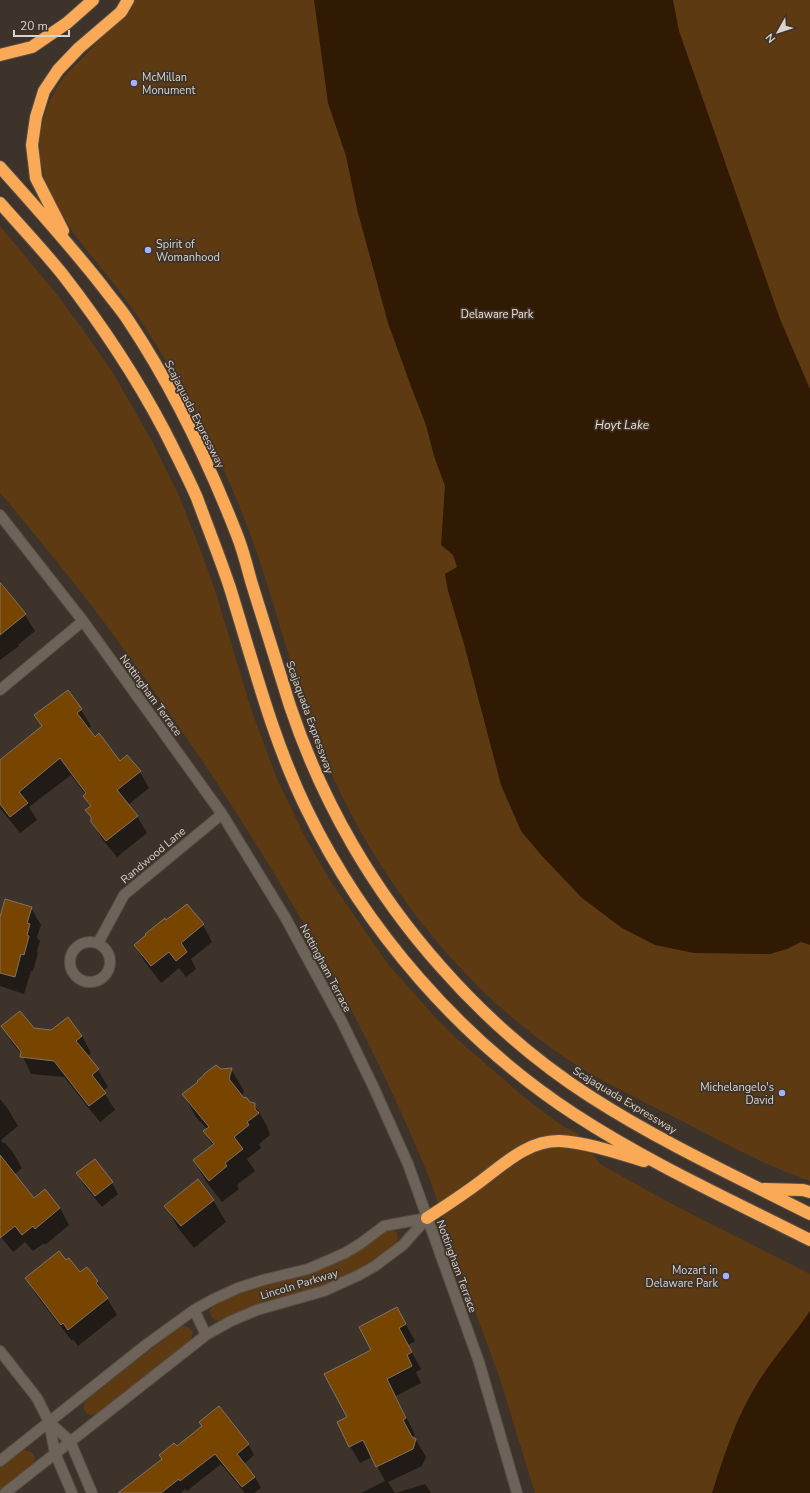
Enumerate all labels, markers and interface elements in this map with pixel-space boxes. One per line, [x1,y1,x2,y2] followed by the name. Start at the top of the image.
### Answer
[14,12,69,38] scale bar
[758,12,798,52] north arrow
[20,18,48,34] text: 20 m
[762,30,779,46] text: N
[142,70,195,98] place label: McMillan Monument
[129,78,139,88] marker: McMillan Monument
[156,237,220,265] place label: Spirit of Womanhood
[143,245,153,255] marker: Spirit of Womanhood
[461,307,534,322] park label: Delaware Park
[161,358,228,471] street label: Scajaquada Expressway
[595,417,650,433] water label: Hoyt Lake
[116,651,185,739] street label: Nottingham Terrace
[282,659,337,776] street label: Scajaquada Expressway
[118,824,189,887] street label: Randwood Lane
[296,922,355,1015] street label: Nottingham Terrace
[570,1063,680,1138] street label: Scajaquada Expressway
[700,1080,774,1108] place label: Michelangelo's David
[777,1088,787,1098] marker: Michelangelo's David
[433,1218,480,1315] street label: Nottingham Terrace
[645,1263,718,1291] place label: Mozart in Delaware Park
[258,1265,340,1303] street label: Lincoln Parkway
[721,1271,731,1281] marker: Mozart in Delaware Park

